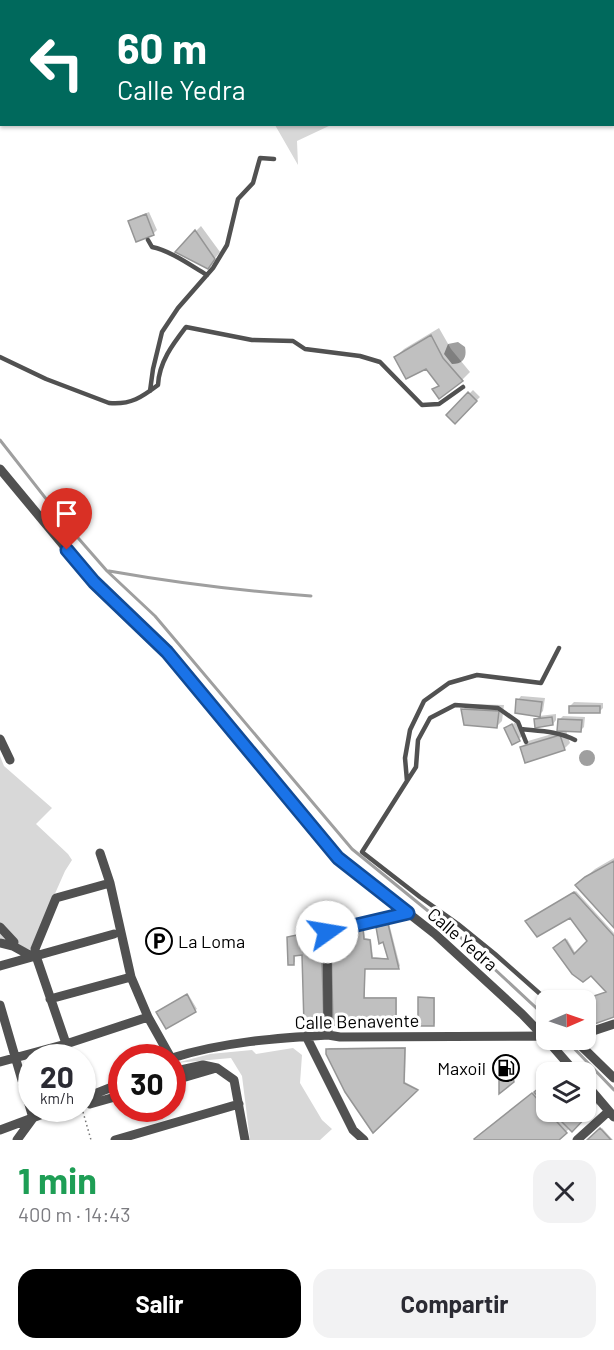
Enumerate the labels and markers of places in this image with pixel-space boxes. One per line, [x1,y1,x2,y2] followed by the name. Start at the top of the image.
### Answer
[41,488,92,550] pin
[144,926,174,956] parking icon: La Loma
[178,930,245,952] place label: La Loma
[491,1053,521,1083] fuel station icon: Maxoil
[437,1057,486,1079] place label: Maxoil

